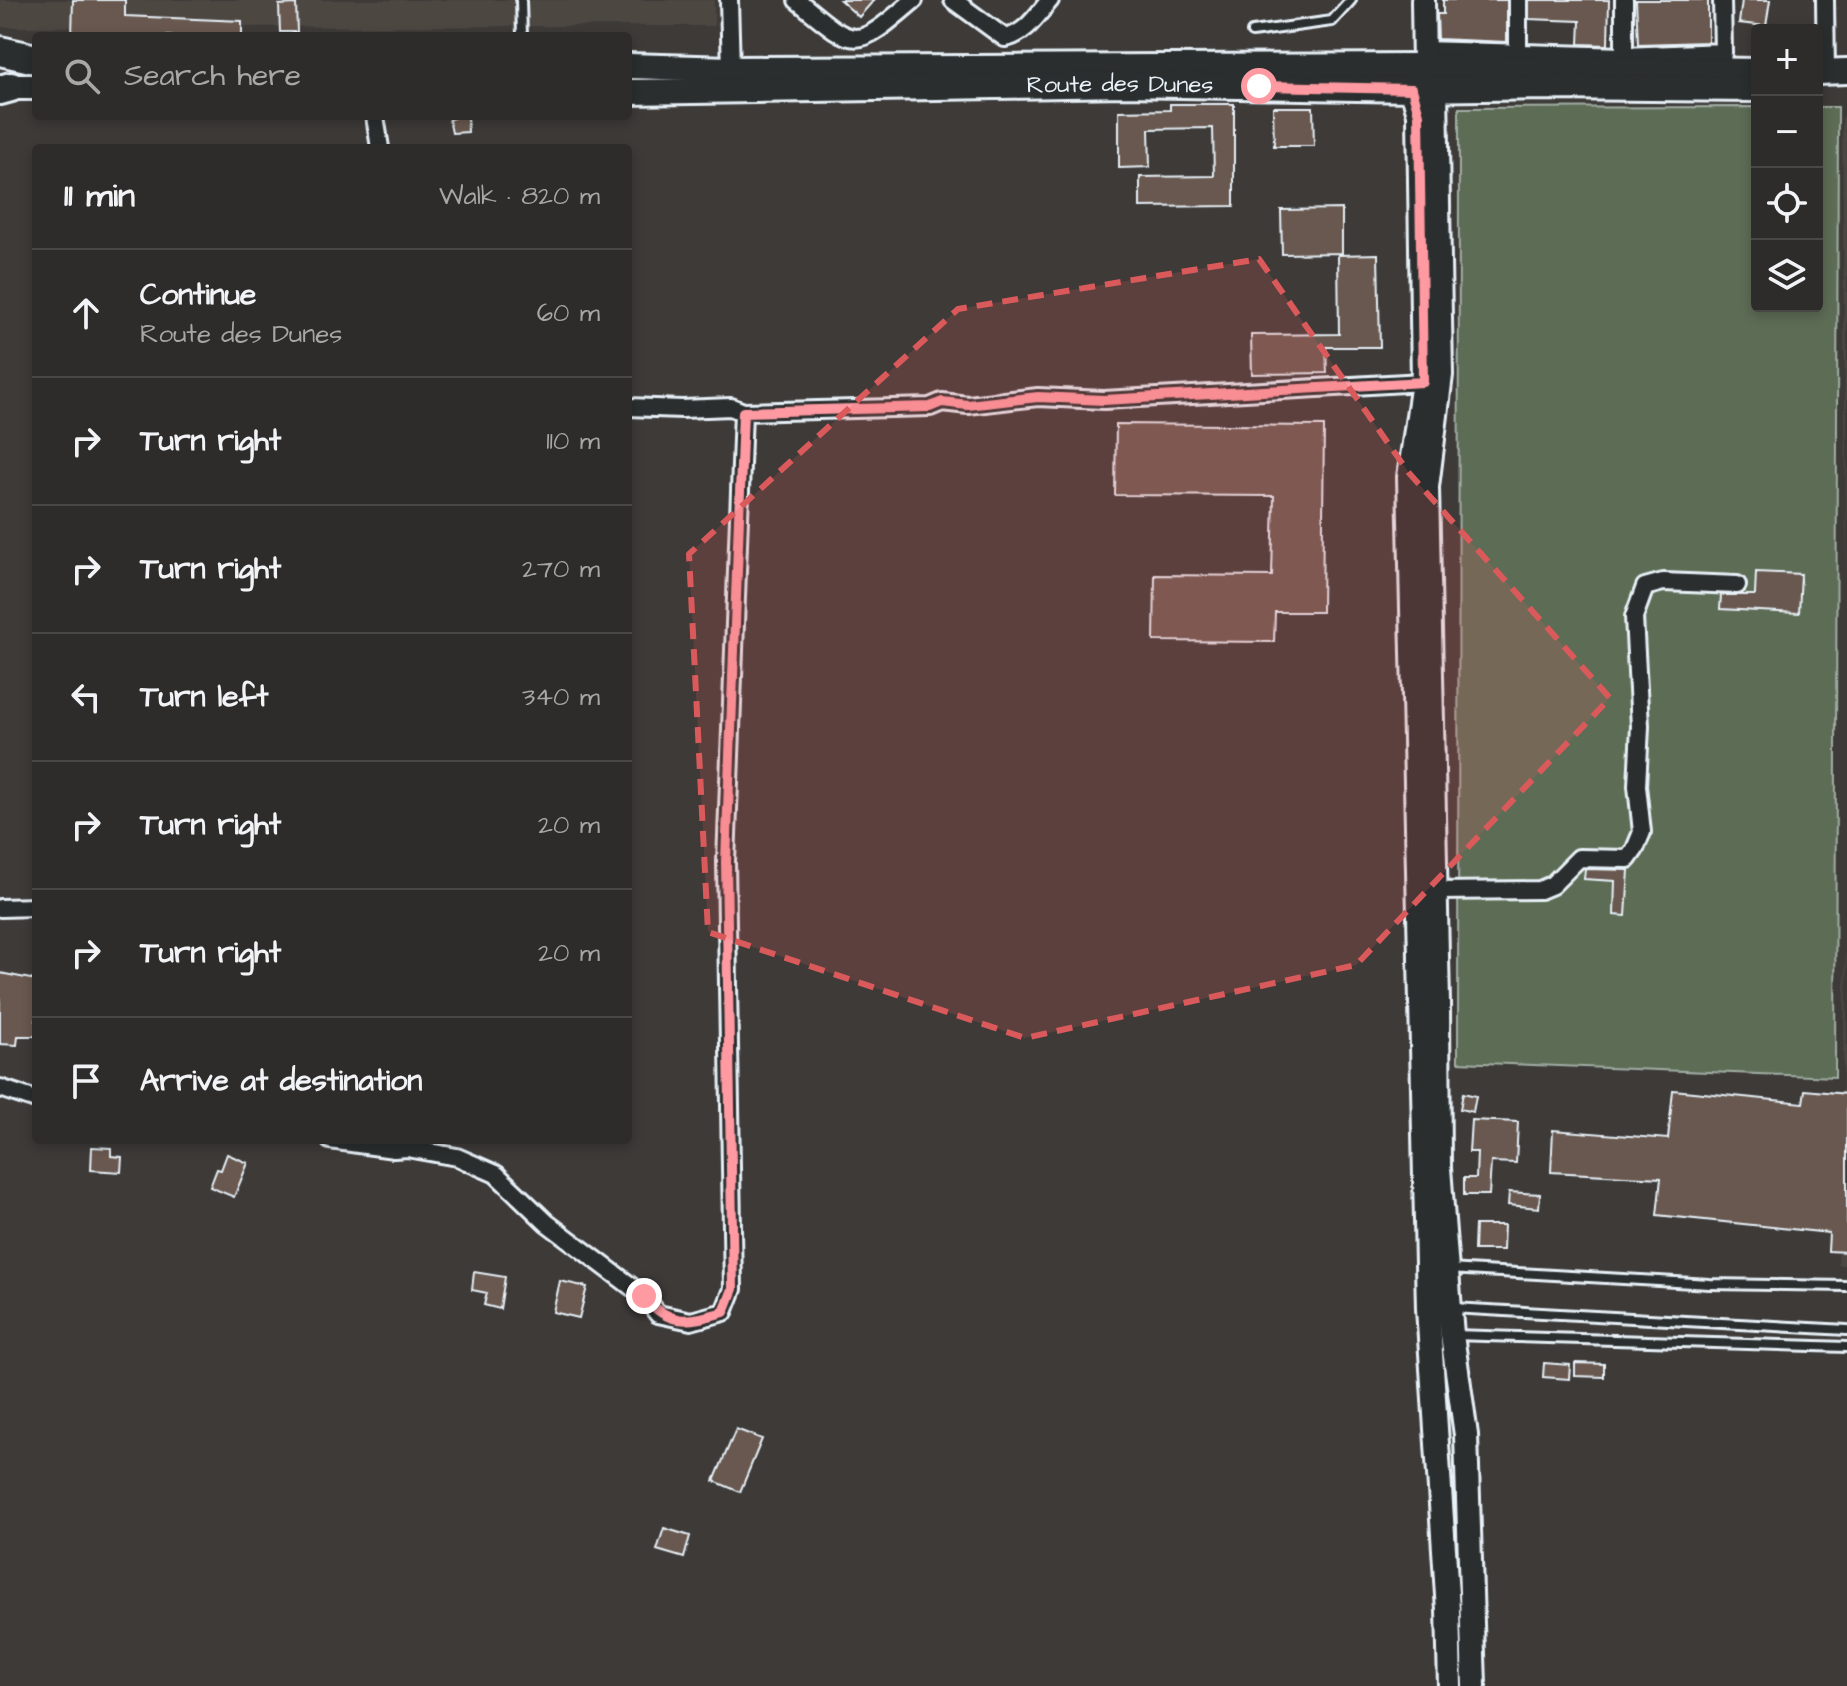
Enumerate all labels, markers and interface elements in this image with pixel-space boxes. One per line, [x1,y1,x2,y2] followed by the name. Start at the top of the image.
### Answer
[1751,24,1823,312] map controls
[1751,24,1823,96] button: +
[32,32,632,120] search box
[60,54,104,98] icon: search
[124,55,301,97] text: Search here
[1026,67,1214,103] street label: Route des Dunes
[1241,68,1277,104] route start
[1751,96,1823,168] button: −
[1751,168,1823,240] button: locate
[64,172,135,220] text: 11 min
[439,178,600,214] text: Walk · 820 m
[1751,240,1823,312] button: layers
[140,274,256,316] text: Continue
[64,291,108,335] icon: ahead
[537,295,600,331] text: 60 m
[140,316,342,352] text: Route des Dunes
[64,419,108,463] icon: right
[140,420,281,462] text: Turn right
[546,423,600,459] text: 110 m
[64,547,108,591] icon: right
[140,548,281,590] text: Turn right
[522,551,600,587] text: 270 m
[64,675,108,719] icon: left
[140,676,268,718] text: Turn left
[522,679,600,715] text: 340 m
[64,803,108,847] icon: right
[140,804,281,846] text: Turn right
[538,807,600,843] text: 20 m
[64,931,108,975] icon: right
[140,932,281,974] text: Turn right
[538,935,600,971] text: 20 m
[64,1059,108,1103] icon: arrive
[140,1060,422,1102] text: Arrive at destination
[626,1278,662,1314] route end

